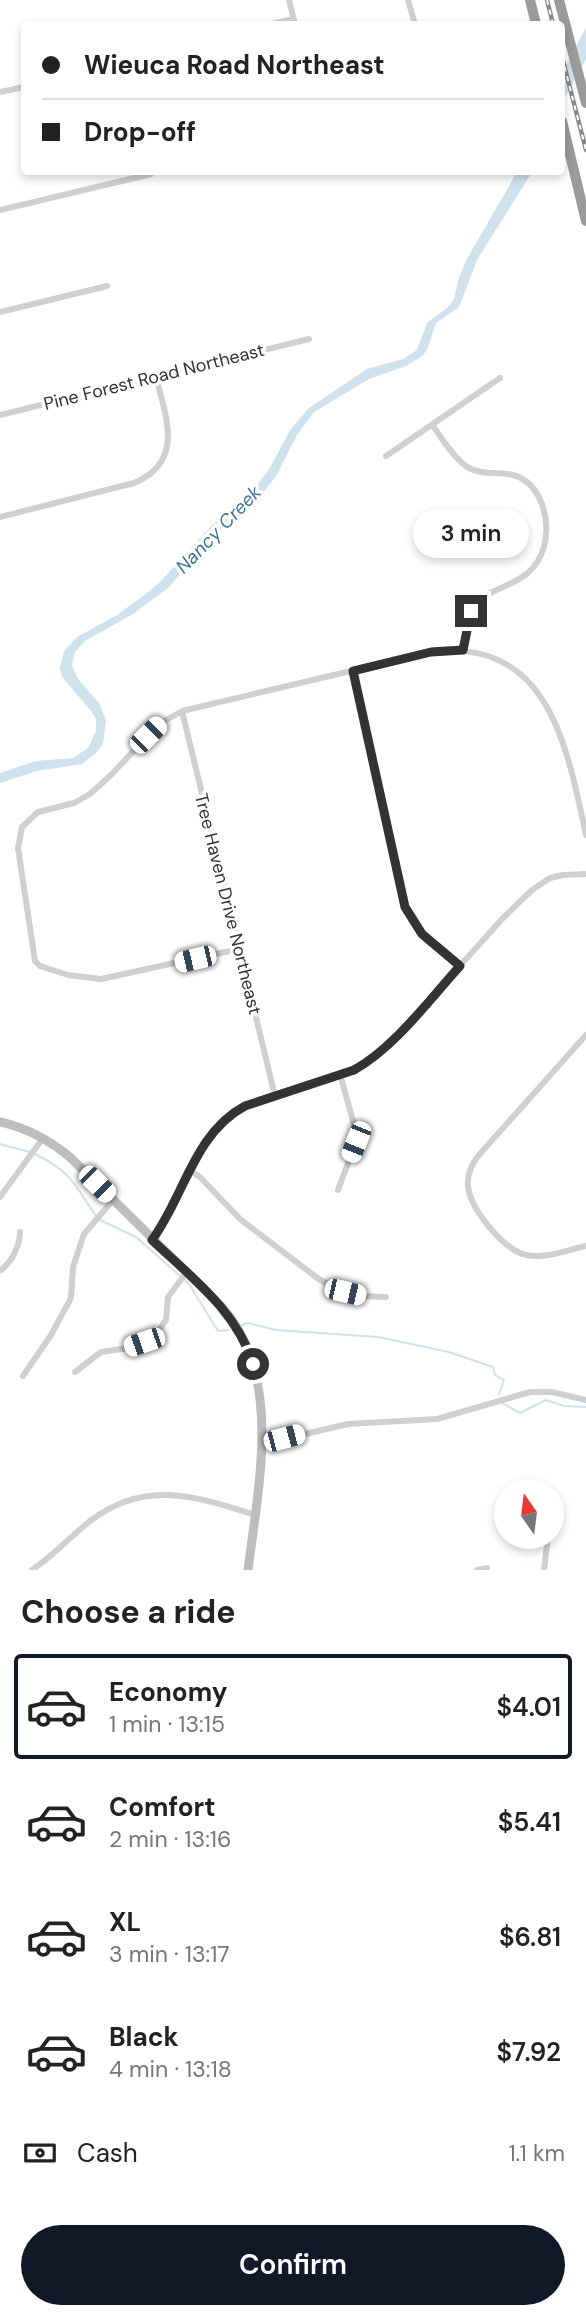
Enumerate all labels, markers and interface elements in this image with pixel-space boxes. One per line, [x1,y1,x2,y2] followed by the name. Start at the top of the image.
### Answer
[84,48,385,82] text: Wieuca Road Northeast
[84,115,196,149] text: Drop-off
[41,338,267,416] street label: Pine Forest Road Northeast
[170,480,267,579] water label: Nancy Creek
[413,510,529,558] callout: 3 min
[441,518,501,548] text: 3 min
[455,595,487,627] route end
[126,713,171,757] car
[189,791,267,1017] street label: Tree Haven Drive Northeast
[173,944,218,974] car
[339,1119,374,1165] car
[75,1162,120,1206] car
[323,1277,368,1307] car
[121,1325,168,1359] car
[237,1348,269,1380] route start
[261,1422,308,1454] car
[494,1479,564,1549] north arrow
[494,1479,564,1549] map controls
[21,1591,236,1633] text: Choose a ride
[25,1675,88,1738] icon: car
[109,1675,227,1709] text: Economy
[497,1690,561,1724] text: $4.01
[109,1709,225,1739] text: 1 min · 13:15
[25,1790,88,1853] icon: car
[109,1790,215,1824] text: Comfort
[498,1805,561,1839] text: $5.41
[109,1824,231,1854] text: 2 min · 13:16
[25,1905,88,1968] icon: car
[109,1905,141,1939] text: XL
[499,1920,561,1954] text: $6.81
[109,1939,230,1969] text: 3 min · 13:17
[25,2020,88,2083] icon: car
[109,2020,179,2054] text: Black
[497,2035,561,2069] text: $7.92
[109,2054,232,2084] text: 4 min · 13:18
[21,2134,59,2172] icon: cash
[77,2136,138,2170] text: Cash
[508,2138,565,2168] text: 1.1 km
[21,2225,565,2305] button: Confirm

